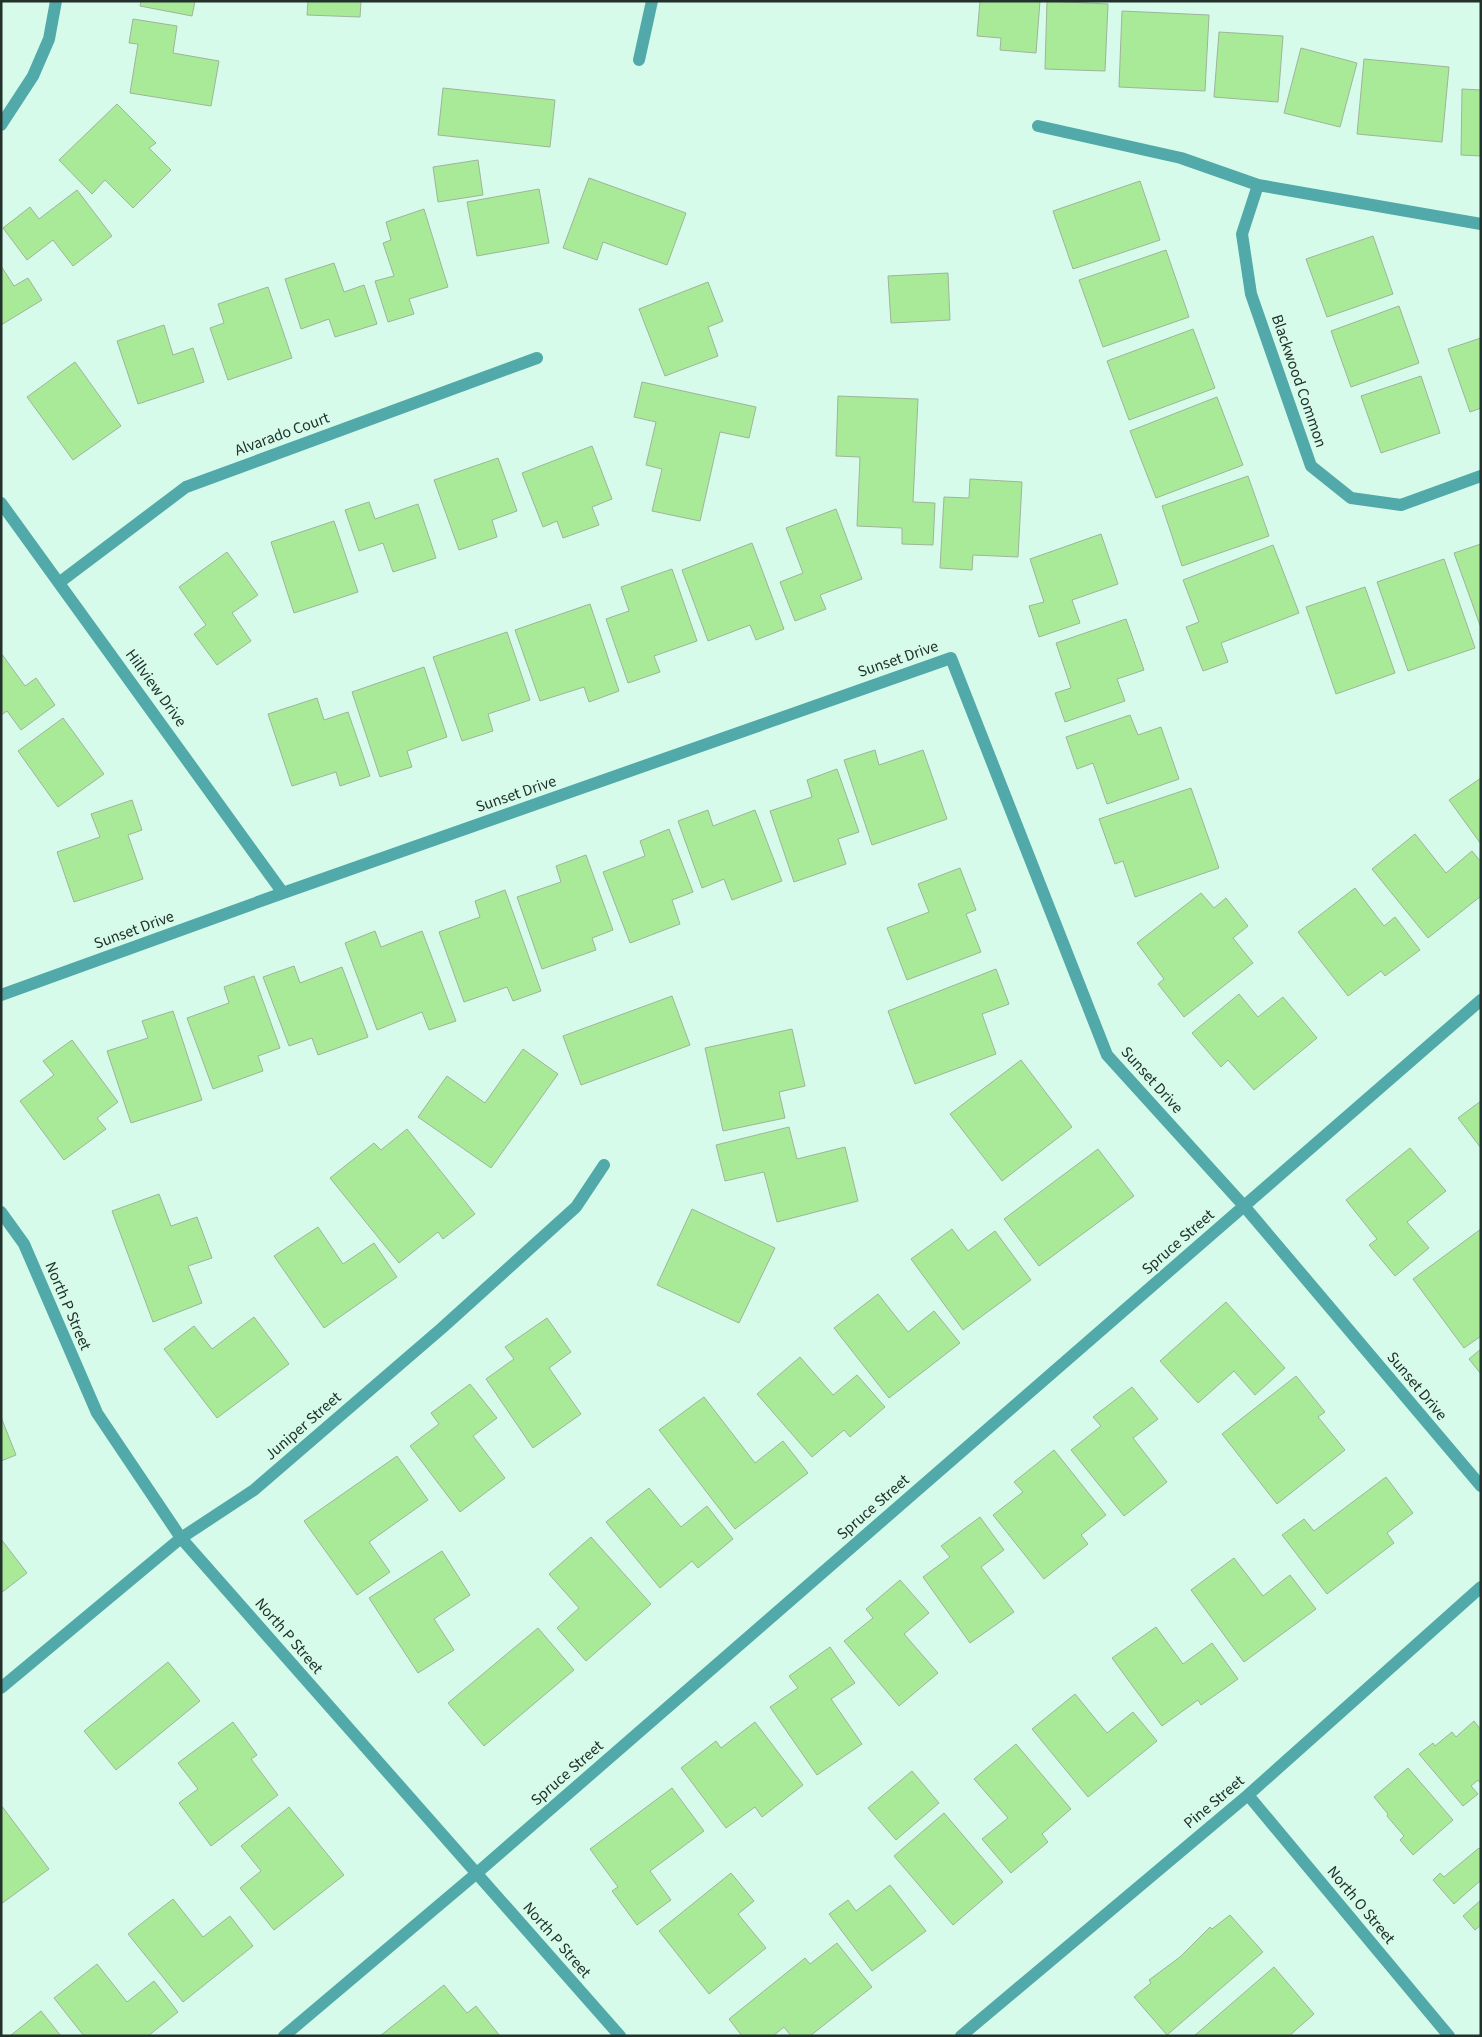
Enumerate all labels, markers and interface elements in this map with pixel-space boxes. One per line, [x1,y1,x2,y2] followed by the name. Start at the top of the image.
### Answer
[1266,312,1332,450] street label: Blackwood Common
[232,406,333,461] street label: Alvarado Court
[855,635,941,683] street label: Sunset Drive
[120,645,192,731] street label: Hillview Drive
[473,770,559,818] street label: Sunset Drive
[91,905,177,955] street label: Sunset Drive
[1116,1042,1188,1119] street label: Sunset Drive
[1137,1204,1220,1280] street label: Spruce Street
[39,1258,97,1354] street label: North P Street
[1382,1347,1452,1425] street label: Sunset Drive
[260,1386,346,1465] street label: Juniper Street
[832,1469,915,1545] street label: Spruce Street
[250,1593,329,1679] street label: North P Street
[526,1735,609,1811] street label: Spruce Street
[1179,1770,1249,1834] street label: Pine Street
[1322,1861,1401,1949] street label: North O Street
[518,1897,597,1983] street label: North P Street

